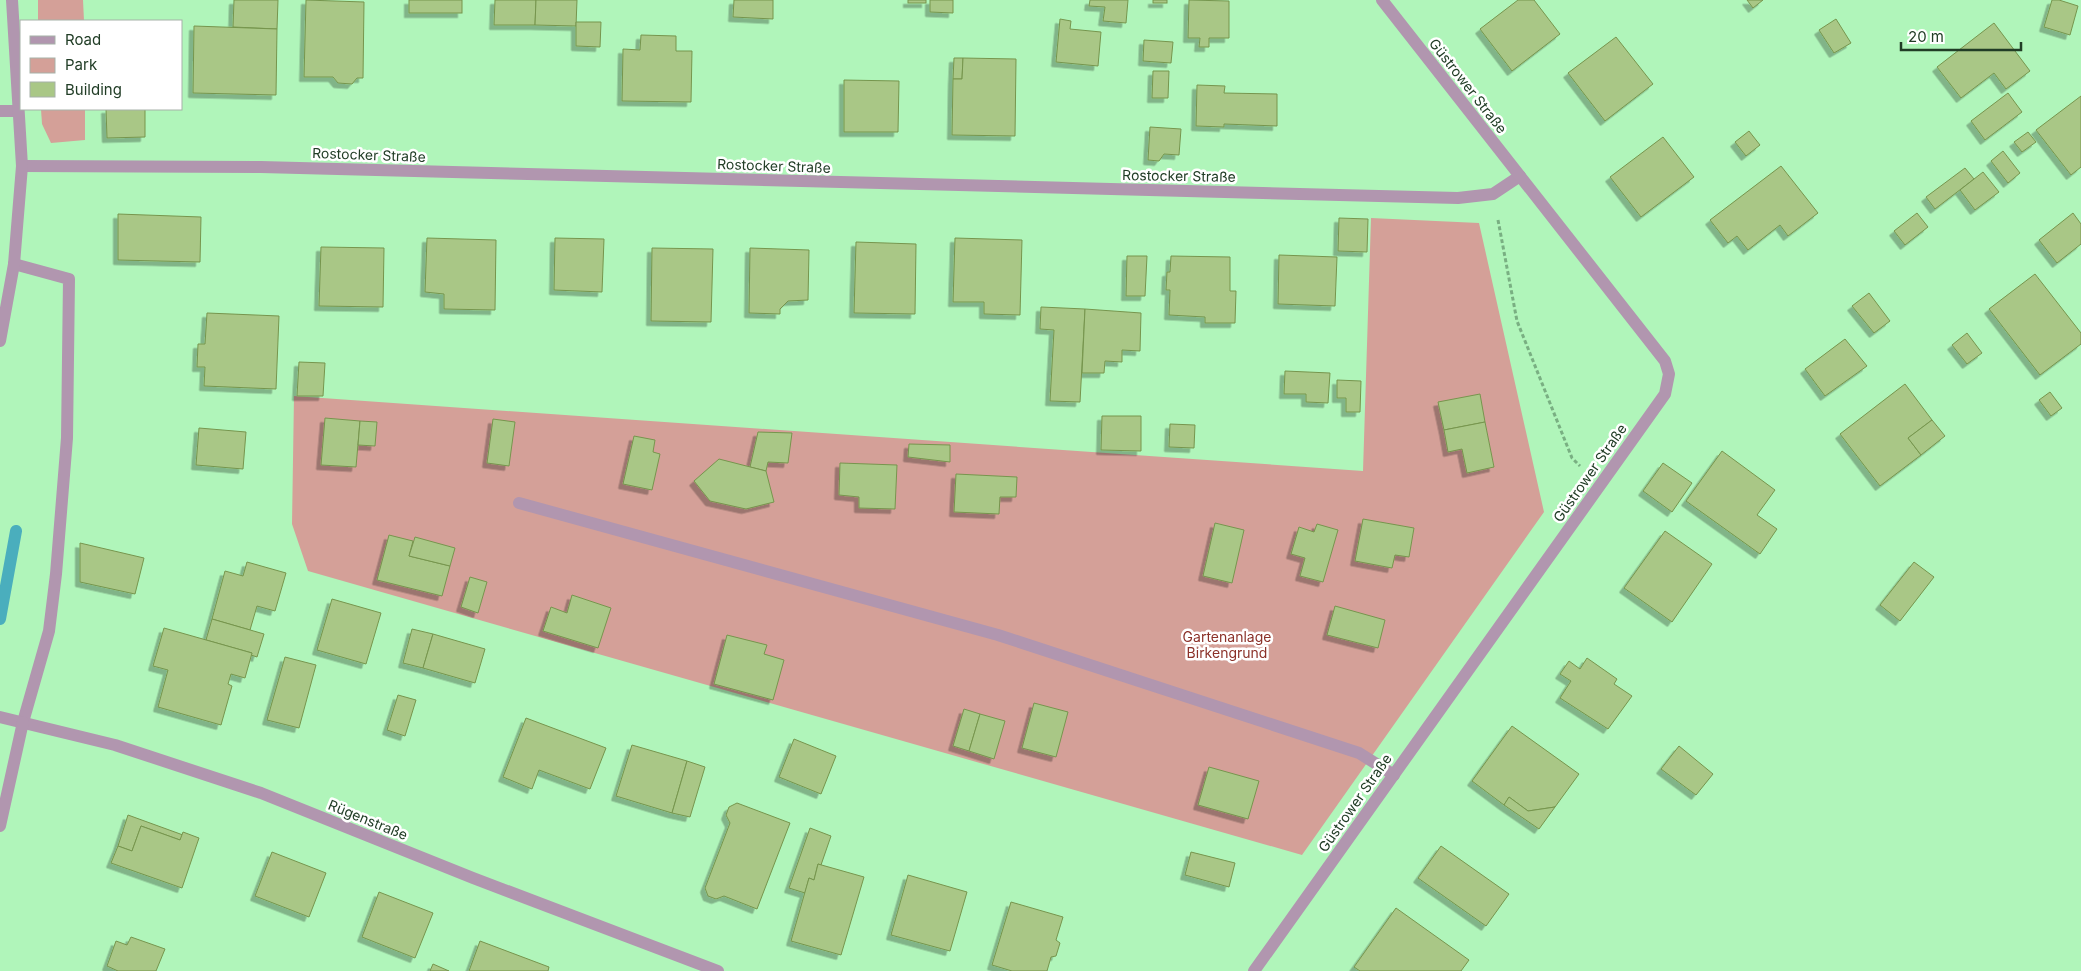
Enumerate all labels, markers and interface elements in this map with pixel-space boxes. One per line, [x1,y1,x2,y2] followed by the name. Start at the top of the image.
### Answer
[20,20,182,110] legend
[1901,20,2021,52] scale bar
[1908,27,1944,46] text: 20 m
[65,30,101,49] text: Road
[1426,35,1511,137] street label: Güstrower Straße
[65,55,98,74] text: Park
[65,80,122,99] text: Building
[312,144,426,165] street label: Rostocker Straße
[717,155,831,176] street label: Rostocker Straße
[1122,166,1236,185] street label: Rostocker Straße
[1549,420,1630,525] street label: Güstrower Straße
[1183,628,1271,661] park label: Gartenanlage Birkengrund
[1314,750,1395,855] street label: Güstrower Straße
[326,796,410,843] street label: Rügenstraße

